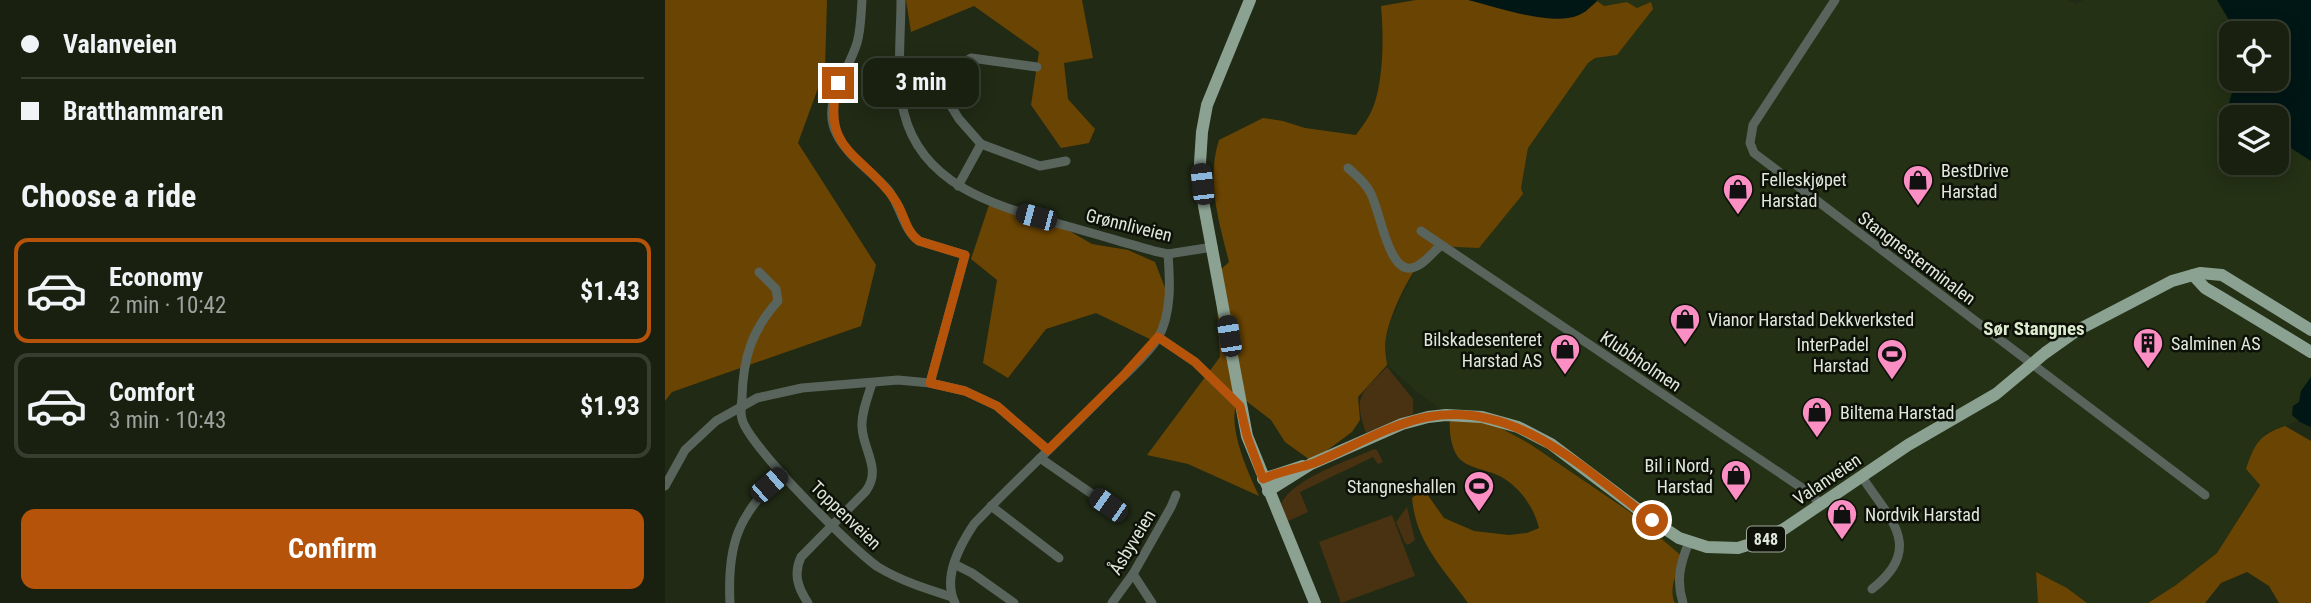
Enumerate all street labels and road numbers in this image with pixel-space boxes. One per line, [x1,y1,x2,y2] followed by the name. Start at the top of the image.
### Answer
[1084,204,1174,246] street label: Grønnliveien
[1854,207,1980,309] street label: Stangnesterminalen
[1597,326,1685,396] street label: Klubbholmen
[1789,449,1865,509] street label: Valanveien
[806,476,886,554] street label: Toppenveien
[1104,505,1160,578] street label: Åsbyveien
[1747,526,1785,552] road number: 848

